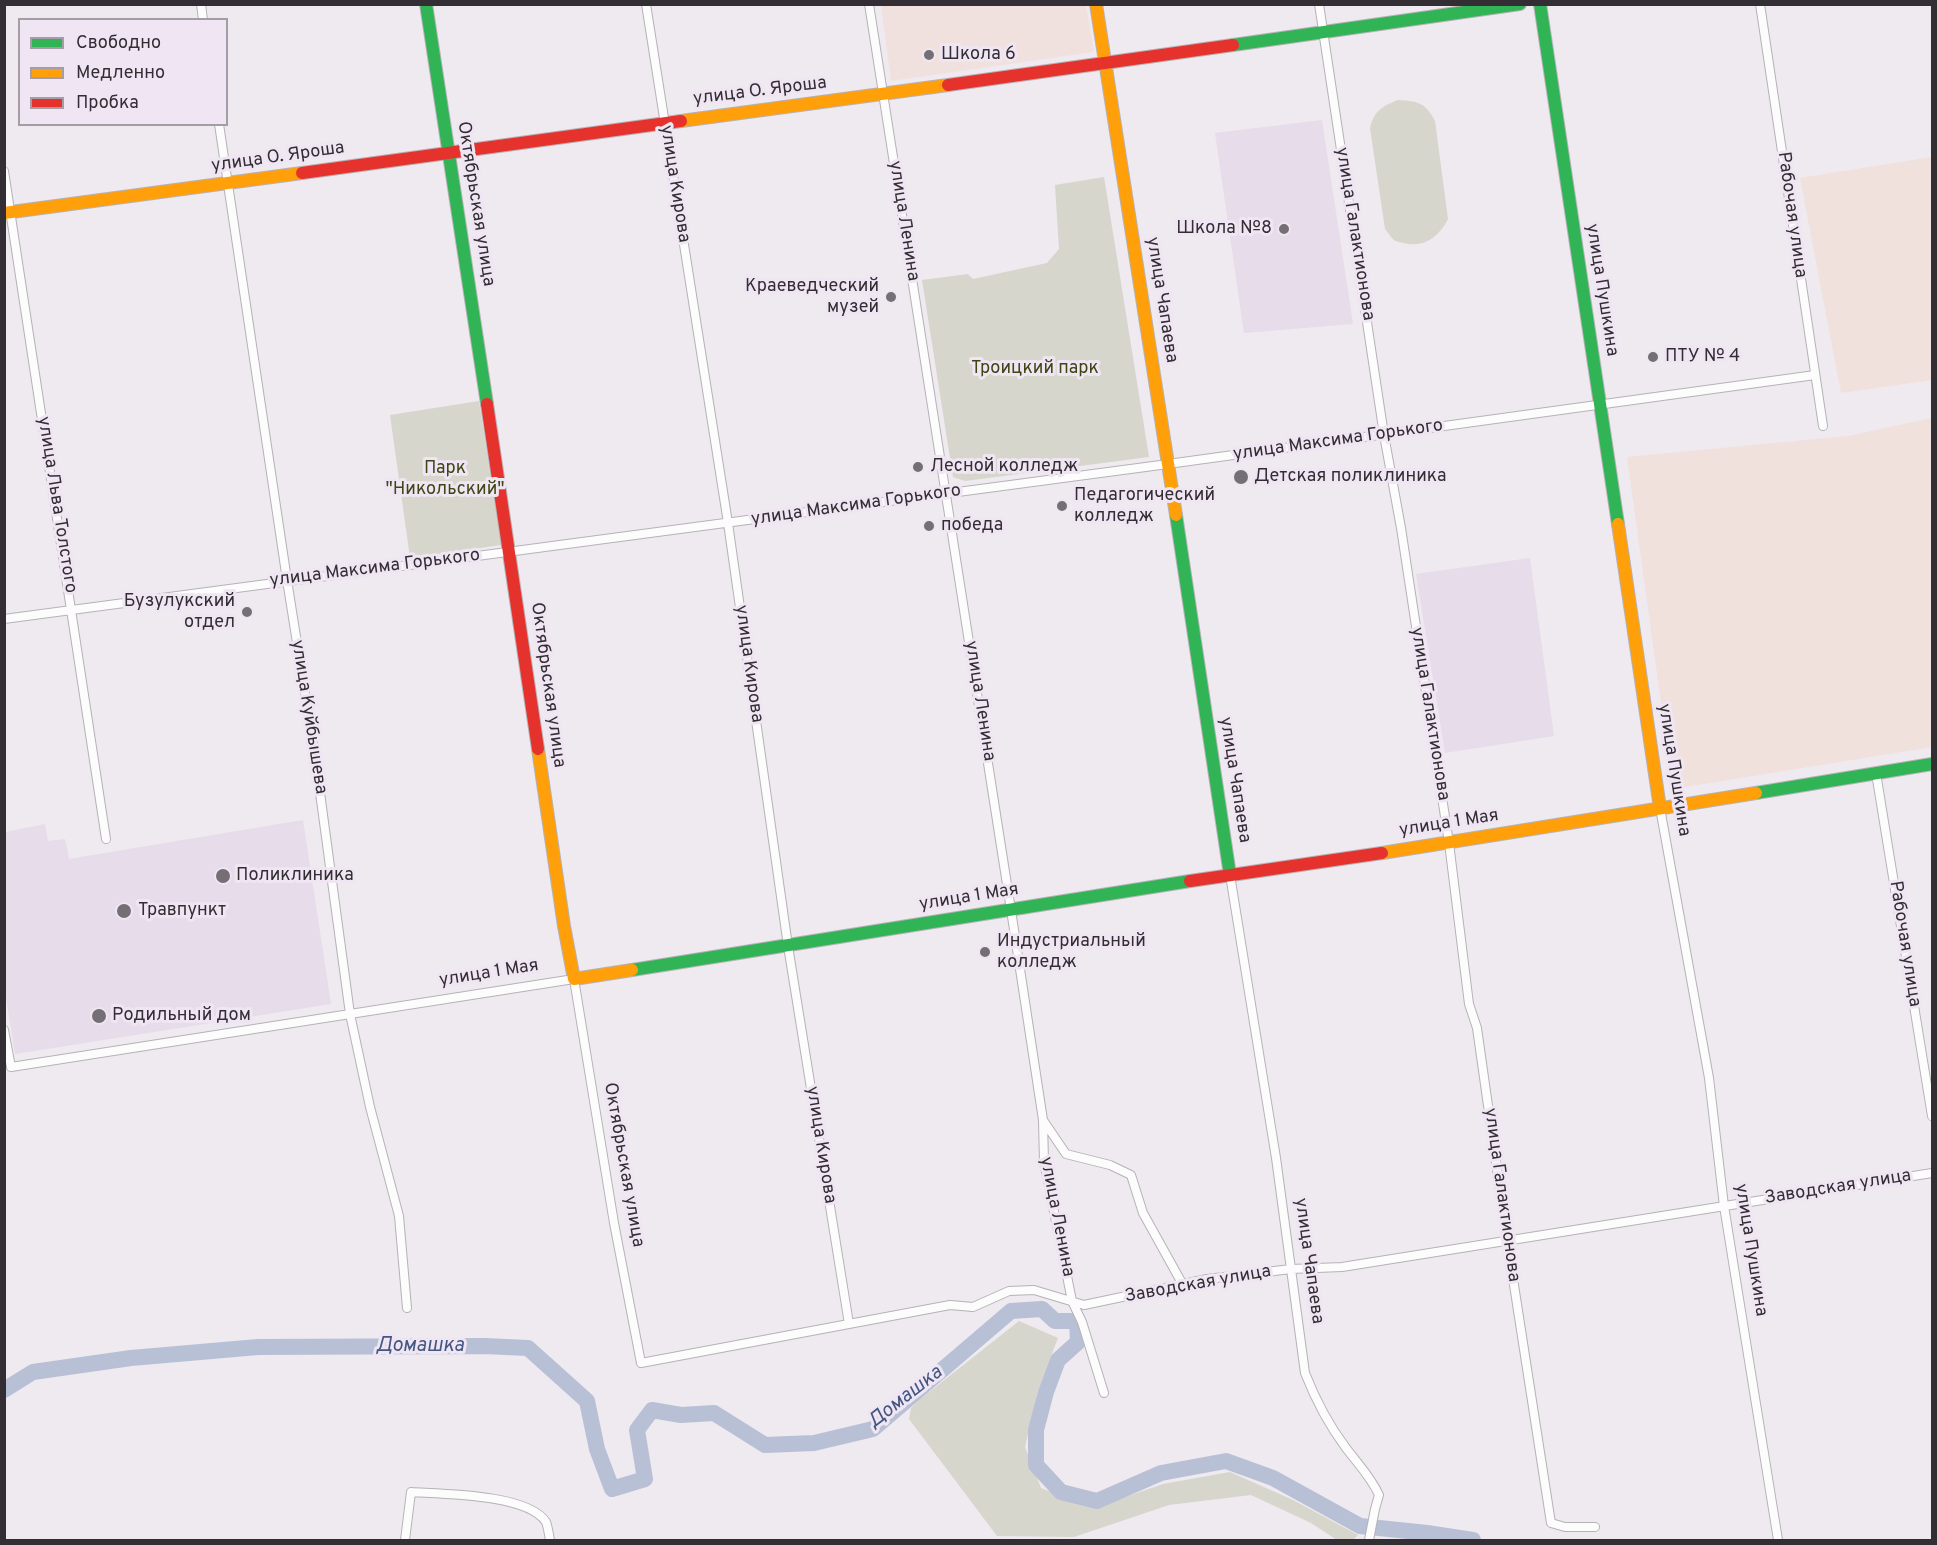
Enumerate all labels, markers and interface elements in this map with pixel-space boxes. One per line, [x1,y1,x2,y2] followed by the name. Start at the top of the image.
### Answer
[18,18,228,126] legend
[76,32,161,55] text: Свободно
[941,44,1016,66] place label: Школа 6
[922,48,936,62] marker: Школа 6
[76,62,165,85] text: Медленно
[692,73,828,111] street label: улица О. Яроша
[76,92,139,115] text: Пробка
[451,120,499,288] street label: Октябрьская улица
[654,124,694,244] street label: улица Кирова
[210,138,346,178] street label: улица О. Яроша
[1330,146,1378,322] street label: улица Галактионова
[1771,151,1811,279] street label: Рабочая улица
[883,159,923,283] street label: улица Ленина
[1176,218,1272,240] place label: Школа №8
[1277,222,1291,236] marker: Школа №8
[1580,222,1622,358] street label: улица Пушкина
[1140,236,1182,364] street label: улица Чапаева
[745,276,879,318] place label: Краеведческий музей
[884,290,898,304] marker: Краеведческий музей
[1665,346,1740,368] place label: ПТУ № 4
[1646,350,1660,364] marker: ПТУ № 4
[971,358,1099,380] park label: Троицкий парк
[31,415,81,595] street label: улица Льва Толстого
[1232,416,1444,466] street label: улица Максима Горького
[930,456,1078,478] place label: Лесной колледж
[385,458,505,500] park label: Парк "Никольский"
[911,460,925,474] marker: Лесной колледж
[1254,466,1447,488] place label: Детская поликлиника
[1232,468,1250,486] marker: Детская поликлиника
[750,481,962,531] street label: улица Максима Горького
[1074,485,1215,528] place label: Педагогический колледж
[1055,499,1069,513] marker: Педагогический колледж
[941,515,1003,537] place label: победа
[922,519,936,533] marker: победа
[269,545,481,593] street label: улица Максима Горького
[124,591,235,634] place label: Бузулукский отдел
[525,601,569,769] street label: Октябрьская улица
[729,604,767,724] street label: улица Кирова
[240,605,254,619] marker: Бузулукский отдел
[1405,626,1453,802] street label: улица Галактионова
[285,638,331,796] street label: улица Куйбышева
[959,639,999,763] street label: улица Ленина
[1652,702,1694,838] street label: улица Пушкина
[1213,716,1255,844] street label: улица Чапаева
[1398,805,1500,843] street label: улица 1 Мая
[236,865,354,887] place label: Поликлиника
[214,867,232,885] marker: Поликлиника
[918,879,1020,917] street label: улица 1 Мая
[1883,880,1925,1008] street label: Рабочая улица
[138,900,226,922] place label: Травпункт
[115,902,133,920] marker: Травпункт
[997,931,1146,974] place label: Индустриальный колледж
[978,945,992,959] marker: Индустриальный колледж
[438,955,540,993] street label: улица 1 Мая
[112,1005,251,1027] place label: Родильный дом
[90,1007,108,1025] marker: Родильный дом
[598,1081,648,1249] street label: Октябрьская улица
[800,1085,840,1205] street label: улица Кирова
[1478,1107,1524,1283] street label: улица Галактионова
[1034,1155,1078,1279] street label: улица Ленина
[1763,1166,1913,1210] street label: Заводская улица
[1729,1182,1771,1318] street label: улица Пушкина
[1288,1197,1328,1325] street label: улица Чапаева
[1123,1262,1273,1308] street label: Заводская улица
[376,1335,464,1359] water label: Домашка
[864,1361,948,1435] water label: Домашка

